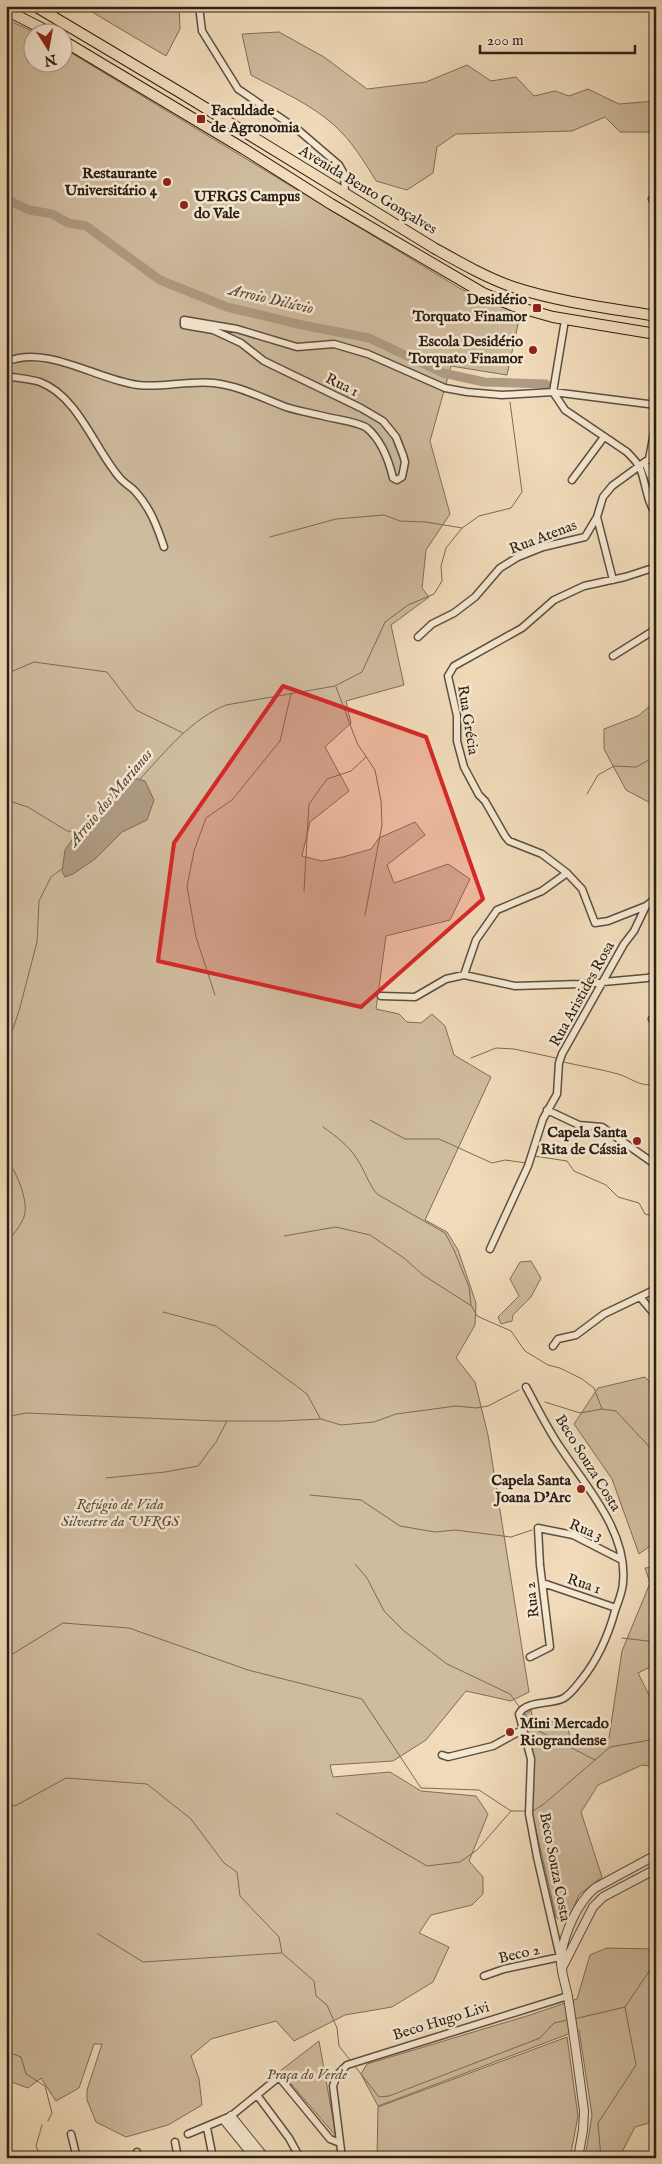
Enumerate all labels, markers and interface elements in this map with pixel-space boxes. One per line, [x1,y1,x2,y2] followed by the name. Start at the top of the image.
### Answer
[22,22,72,72] north arrow
[480,22,634,54] scale bar
[487,31,524,50] text: 200 m
[43,50,59,70] text: N
[211,101,300,137] place label: Faculdade de Agronomia
[195,113,207,125] marker: Faculdade de Agronomia
[295,141,440,239] street label: Avenida Bento Gonçalves
[64,164,158,200] place label: Restaurante Universitário 4
[161,176,173,188] marker: Restaurante Universitário 4
[193,187,301,223] place label: UFRGS Campus do Vale
[178,199,190,211] marker: UFRGS Campus do Vale
[225,280,316,320] water label: Arroio Dilúvio
[412,290,527,326] place label: Desidério Torquato Finamor
[531,302,543,314] marker: Desidério Torquato Finamor
[408,332,523,368] place label: Escola Desidério Torquato Finamor
[527,344,539,356] marker: Escola Desidério Torquato Finamor
[322,369,362,401] street label: Rua 1
[507,515,579,559] street label: Rua Atenas
[453,684,483,757] street label: Rua Grécia
[63,745,158,852] water label: Arroio dos Marianos
[545,938,619,1050] street label: Rua Aristides Rosa
[540,1123,628,1159] place label: Capela Santa Rita de Cássia
[631,1135,643,1147] marker: Capela Santa Rita de Cássia
[551,1411,626,1515] street label: Beco Souza Costa
[491,1471,572,1507] place label: Capela Santa Joana D'Arc
[575,1483,587,1495] marker: Capela Santa Joana D'Arc
[61,1495,180,1531] park label: Refúgio de Vida Silvestre da UFRGS
[566,1515,606,1545] street label: Rua 3
[565,1569,603,1599] street label: Rua 1
[520,1581,544,1619] street label: Rua 2
[520,1714,609,1750] place label: Mini Mercado Riograndense
[504,1726,516,1738] marker: Mini Mercado Riograndense
[535,1811,575,1924] street label: Beco Souza Costa
[497,1940,541,1968] street label: Beco 2
[391,1997,491,2045] street label: Beco Hugo Livi
[267,2065,347,2084] park label: Praça do Verde

